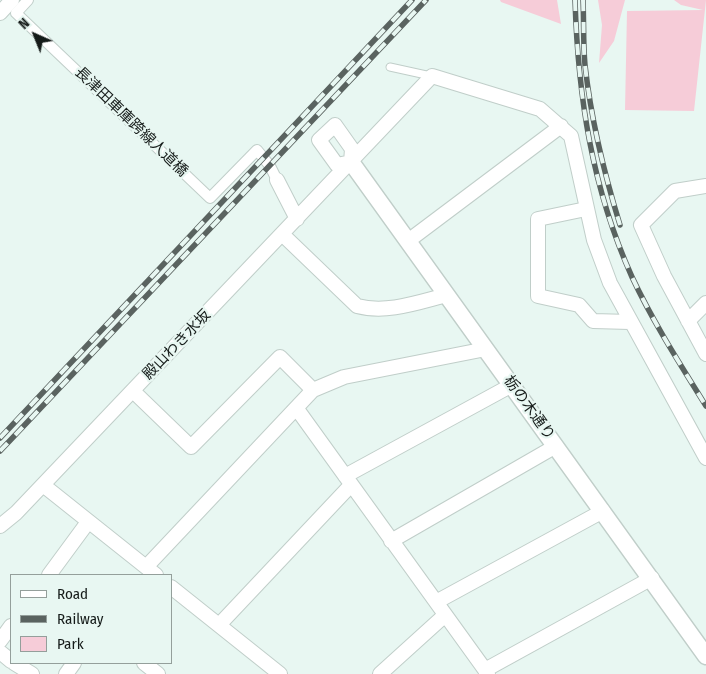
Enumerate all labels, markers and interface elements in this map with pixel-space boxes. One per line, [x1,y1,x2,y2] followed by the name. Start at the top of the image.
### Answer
[10,10,60,60] north arrow
[15,15,33,33] text: N
[71,63,191,181] street label: 長津田車庫跨線人道橋
[139,306,215,384] street label: 殿山わき水坂
[500,372,558,444] street label: 栃の木通り
[10,574,172,664] legend
[57,585,88,603] text: Road
[57,610,104,628] text: Railway
[57,635,84,653] text: Park

